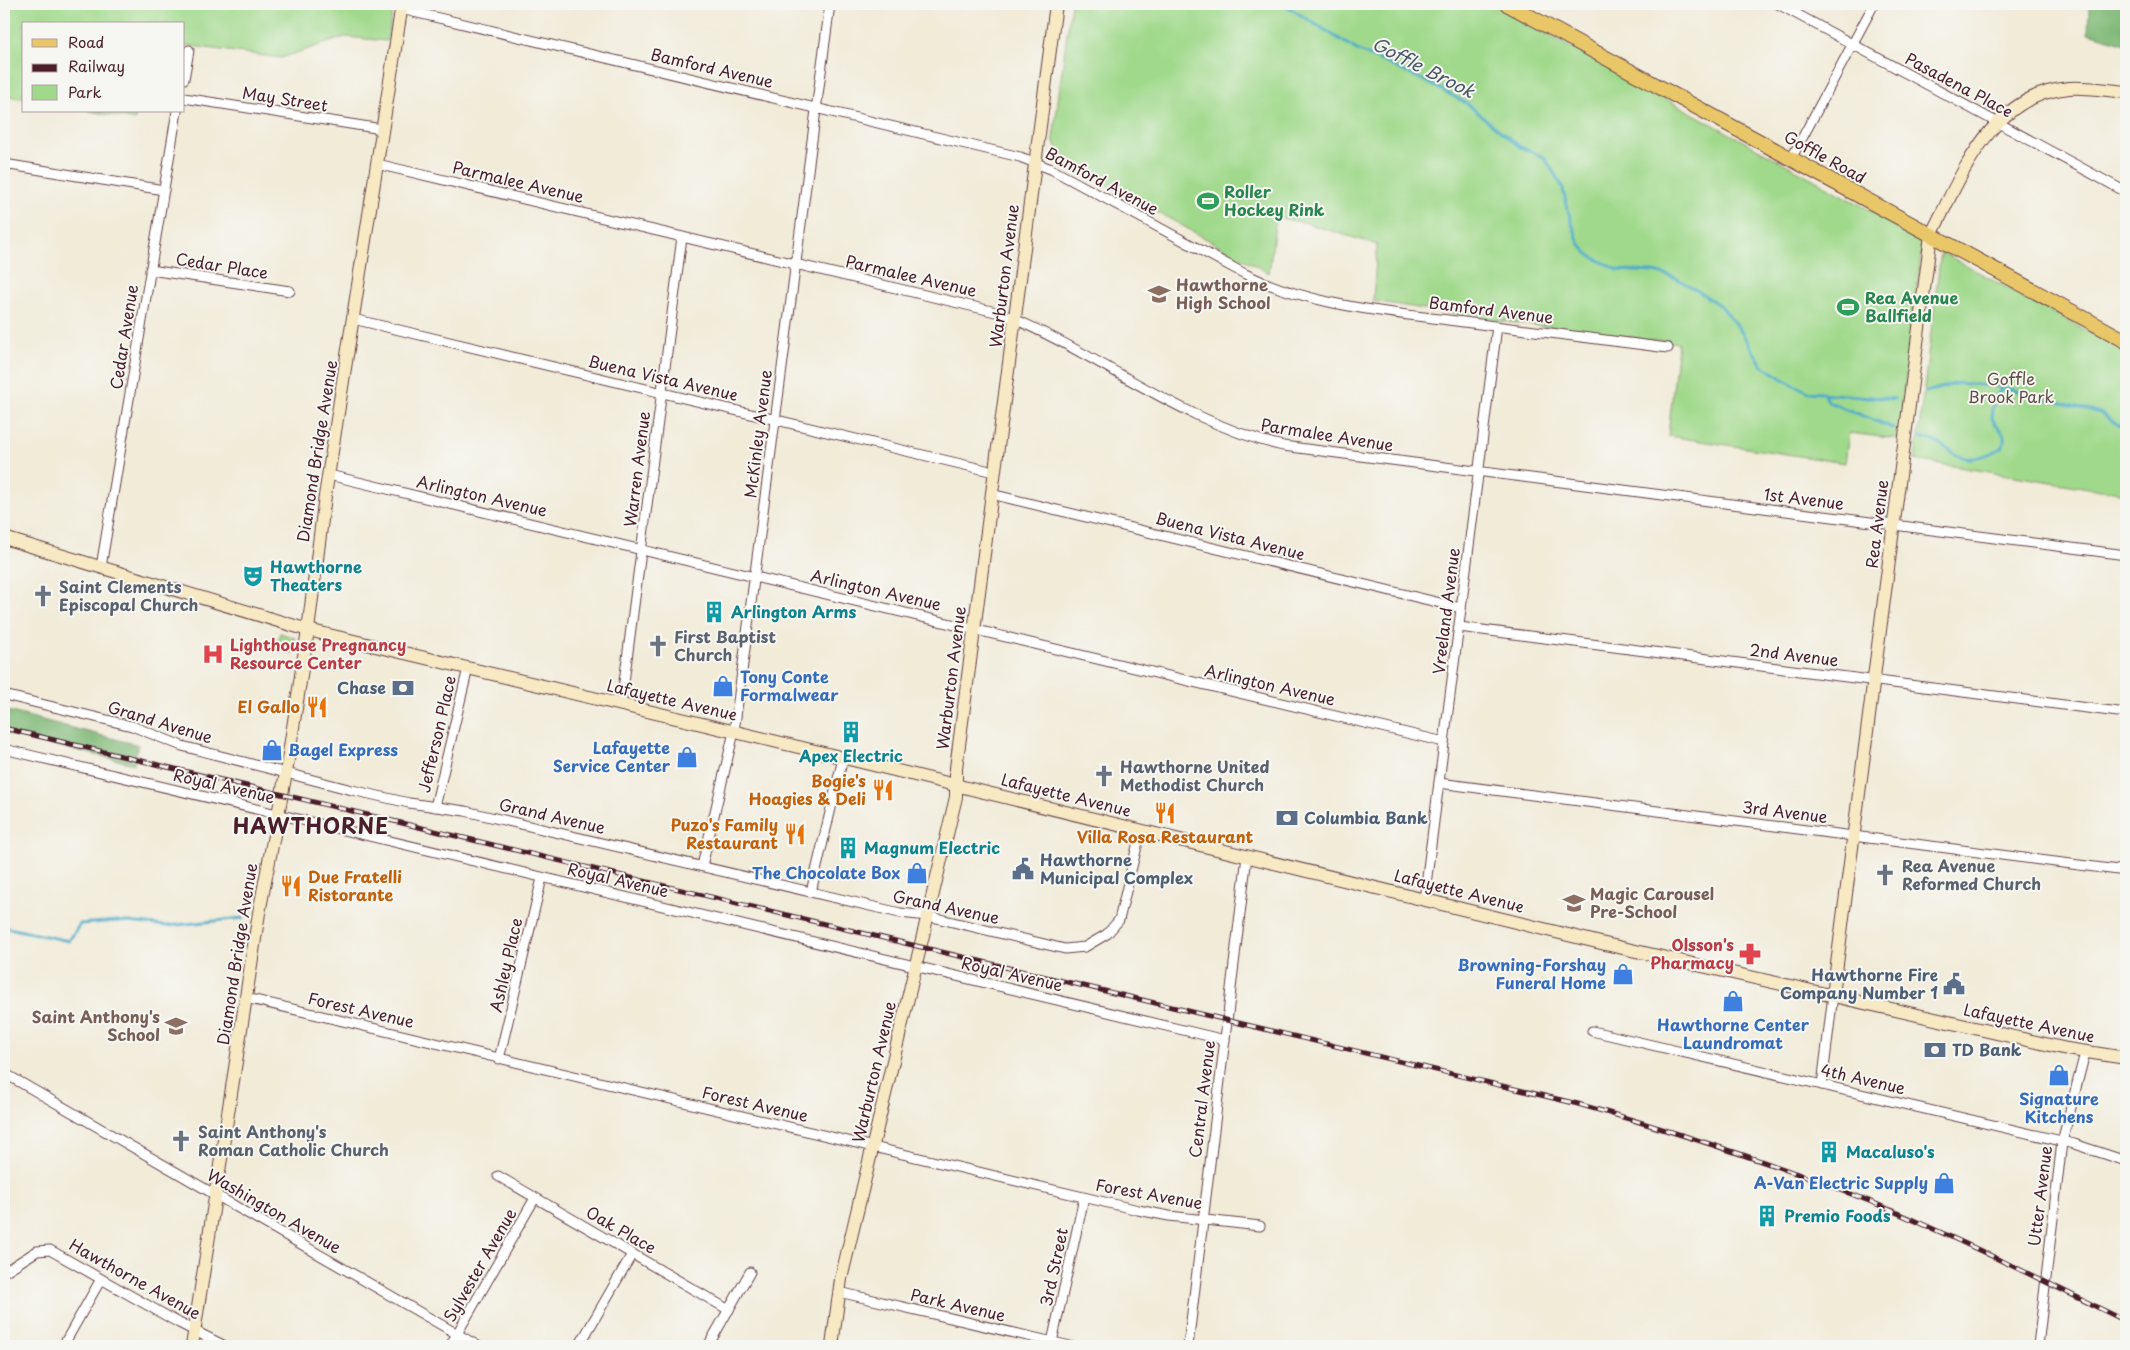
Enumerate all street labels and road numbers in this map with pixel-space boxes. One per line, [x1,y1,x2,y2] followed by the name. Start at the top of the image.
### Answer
[649,41,776,93] street label: Bamford Avenue
[1902,46,2017,123] street label: Pasadena Place
[241,79,330,117] street label: May Street
[1780,124,1871,189] street label: Goffle Road
[1042,140,1164,220] street label: Bamford Avenue
[450,154,587,208] street label: Parmalee Avenue
[982,203,1024,349] street label: Warburton Avenue
[174,246,270,284] street label: Cedar Place
[843,248,980,302] street label: Parmalee Avenue
[103,282,143,391] street label: Cedar Avenue
[1428,289,1555,329] street label: Bamford Avenue
[586,348,741,406] street label: Buena Vista Avenue
[290,358,342,543] street label: Diamond Bridge Avenue
[737,368,777,499] street label: McKinley Avenue
[617,409,655,528] street label: Warren Avenue
[1259,412,1396,456] street label: Parmalee Avenue
[415,468,550,522] street label: Arlington Avenue
[1859,478,1893,570] street label: Rea Avenue
[1763,481,1846,515] street label: 1st Avenue
[1153,505,1308,565] street label: Buena Vista Avenue
[1425,546,1465,676] street label: Vreeland Avenue
[809,562,944,616] street label: Arlington Avenue
[929,605,971,751] street label: Warburton Avenue
[1748,637,1840,671] street label: 2nd Avenue
[1203,657,1338,711] street label: Arlington Avenue
[605,672,740,726] street label: Lafayette Avenue
[411,673,461,795] street label: Jefferson Place
[105,694,216,748] street label: Grand Avenue
[171,762,278,808] street label: Royal Avenue
[999,766,1134,822] street label: Lafayette Avenue
[497,791,608,839] street label: Grand Avenue
[1741,794,1829,828] street label: 3rd Avenue
[565,856,672,902] street label: Royal Avenue
[210,861,262,1046] street label: Diamond Bridge Avenue
[1392,862,1527,918] street label: Lafayette Avenue
[891,883,1002,929] street label: Grand Avenue
[483,915,528,1014] street label: Ashley Place
[959,950,1066,996] street label: Royal Avenue
[306,985,417,1033] street label: Forest Avenue
[1962,996,2097,1048] street label: Lafayette Avenue
[845,999,901,1145] street label: Warburton Avenue
[1182,1039,1220,1159] street label: Central Avenue
[1819,1057,1908,1099] street label: 4th Avenue
[700,1079,811,1127] street label: Forest Avenue
[2021,1144,2057,1248] street label: Utter Avenue
[203,1162,346,1258] street label: Washington Avenue
[1094,1172,1205,1214] street label: Forest Avenue
[582,1199,661,1259] street label: Oak Place
[437,1203,522,1326] street label: Sylvester Avenue
[1033,1225,1073,1308] street label: 3rd Street
[65,1232,206,1324] street label: Hawthorne Avenue
[908,1281,1008,1327] street label: Park Avenue

